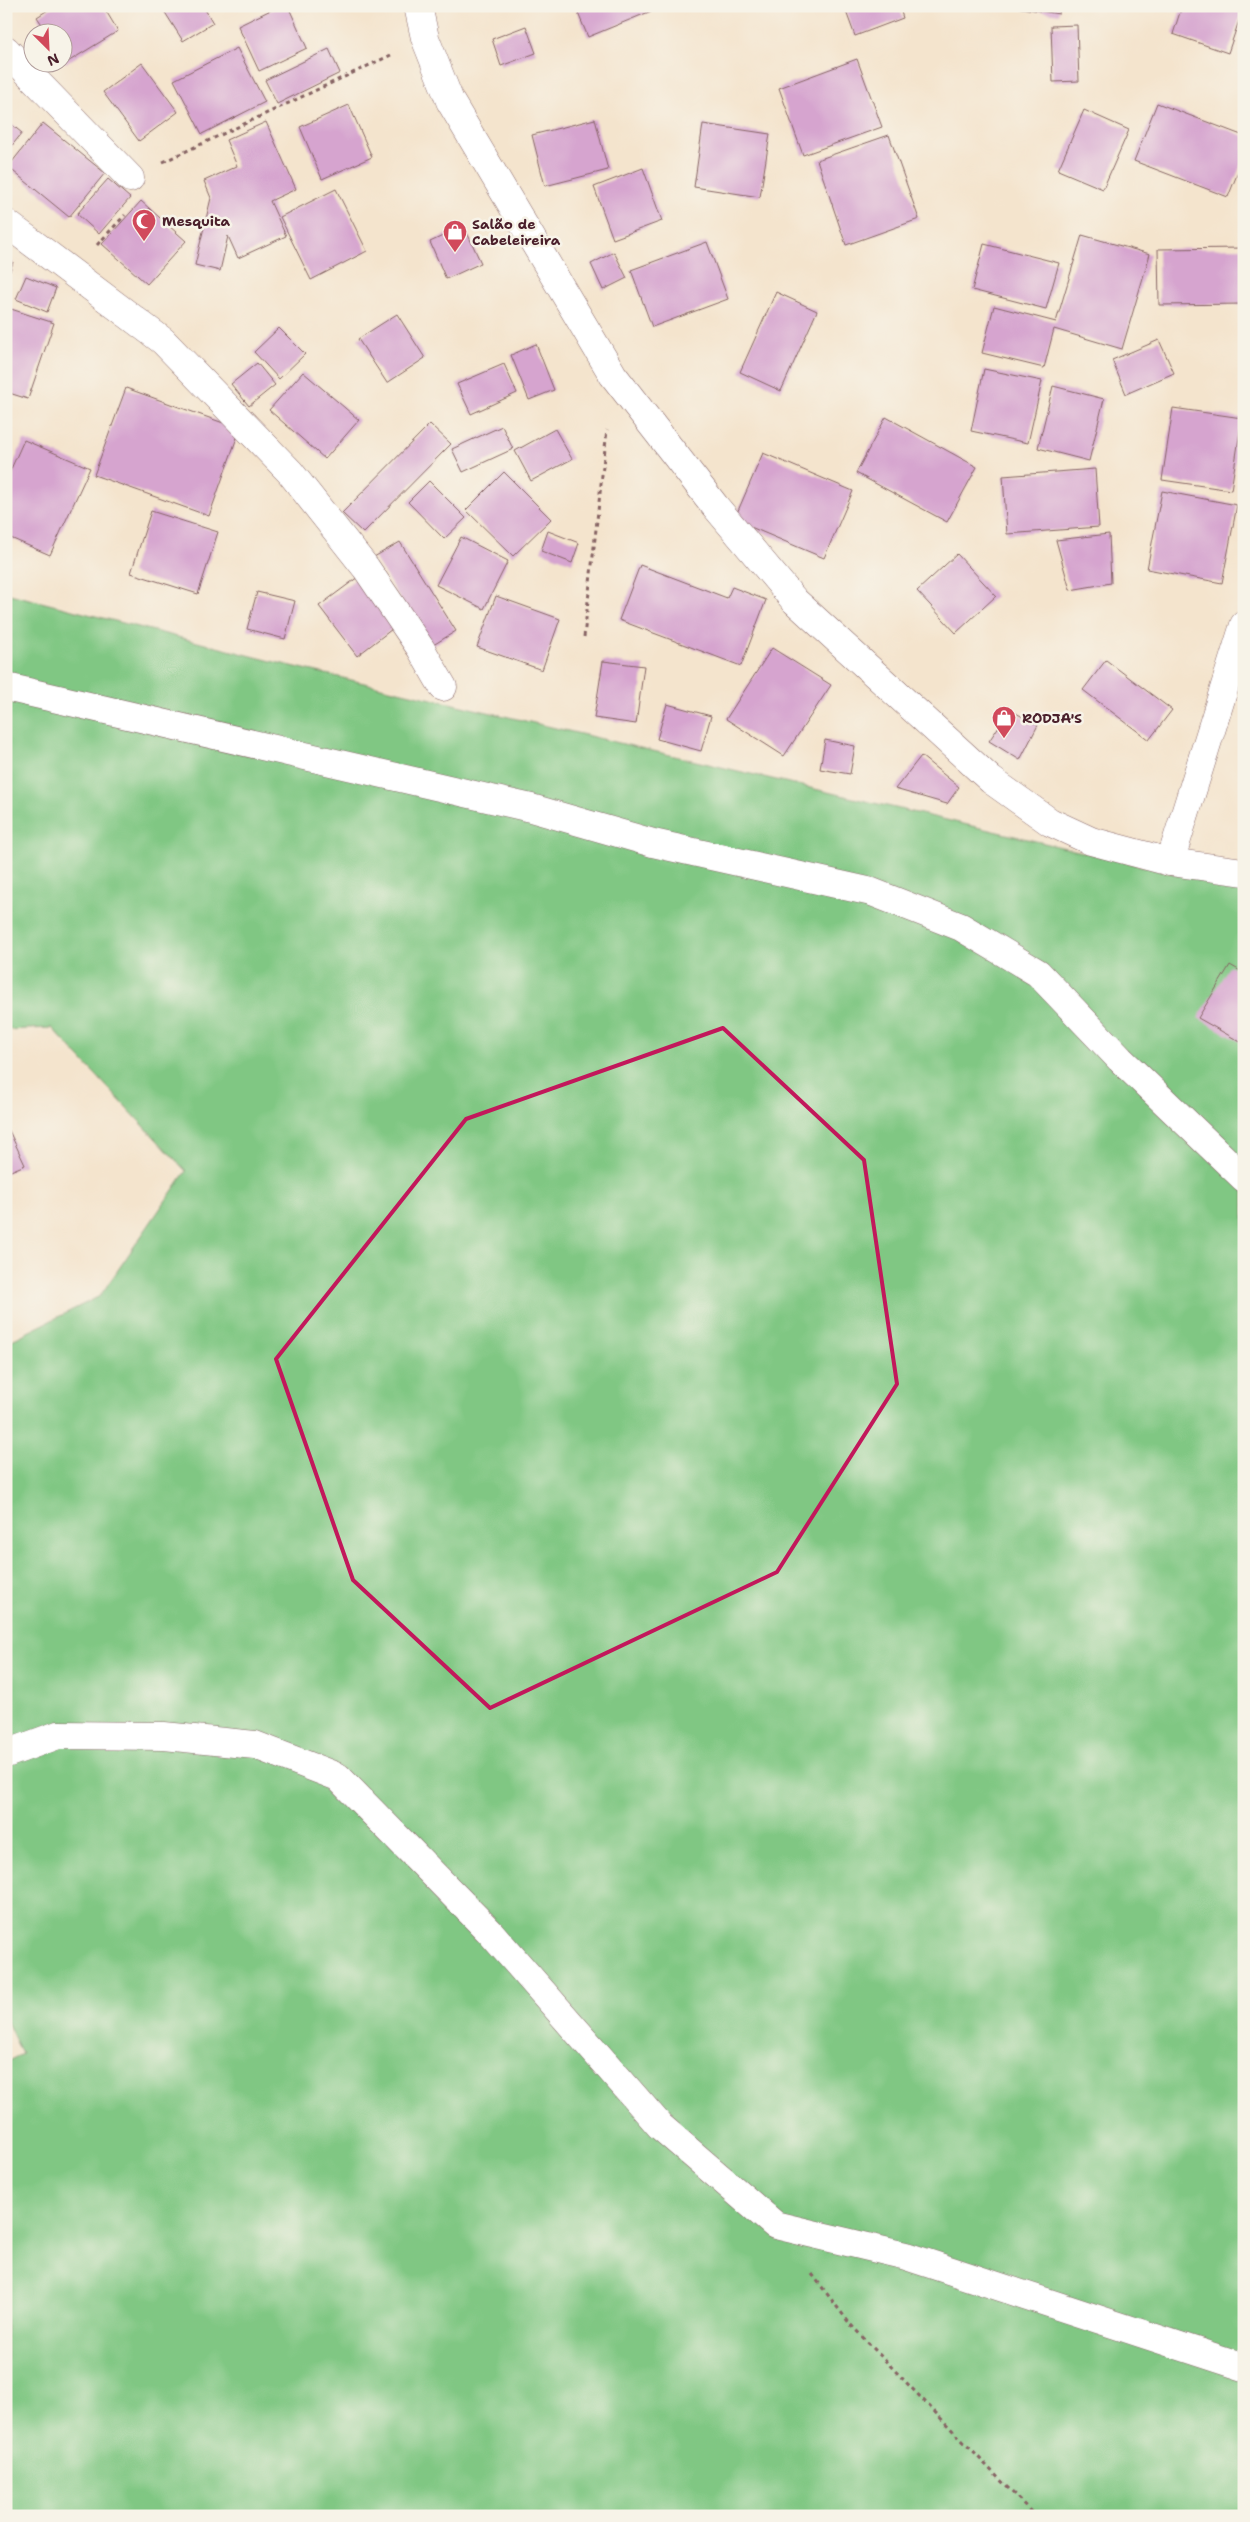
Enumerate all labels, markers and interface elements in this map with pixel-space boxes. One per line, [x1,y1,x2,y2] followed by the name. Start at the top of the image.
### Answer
[22,22,72,72] north arrow
[45,49,62,70] text: N
[131,208,157,242] mosque icon: Mesquita
[162,212,231,230] place label: Mesquita
[472,215,561,249] place label: Salão de Cabeleireira
[442,219,468,253] shop icon: Salão de Cabeleireira
[991,705,1017,739] shop icon: RODJA'S
[1022,709,1082,727] place label: RODJA'S

